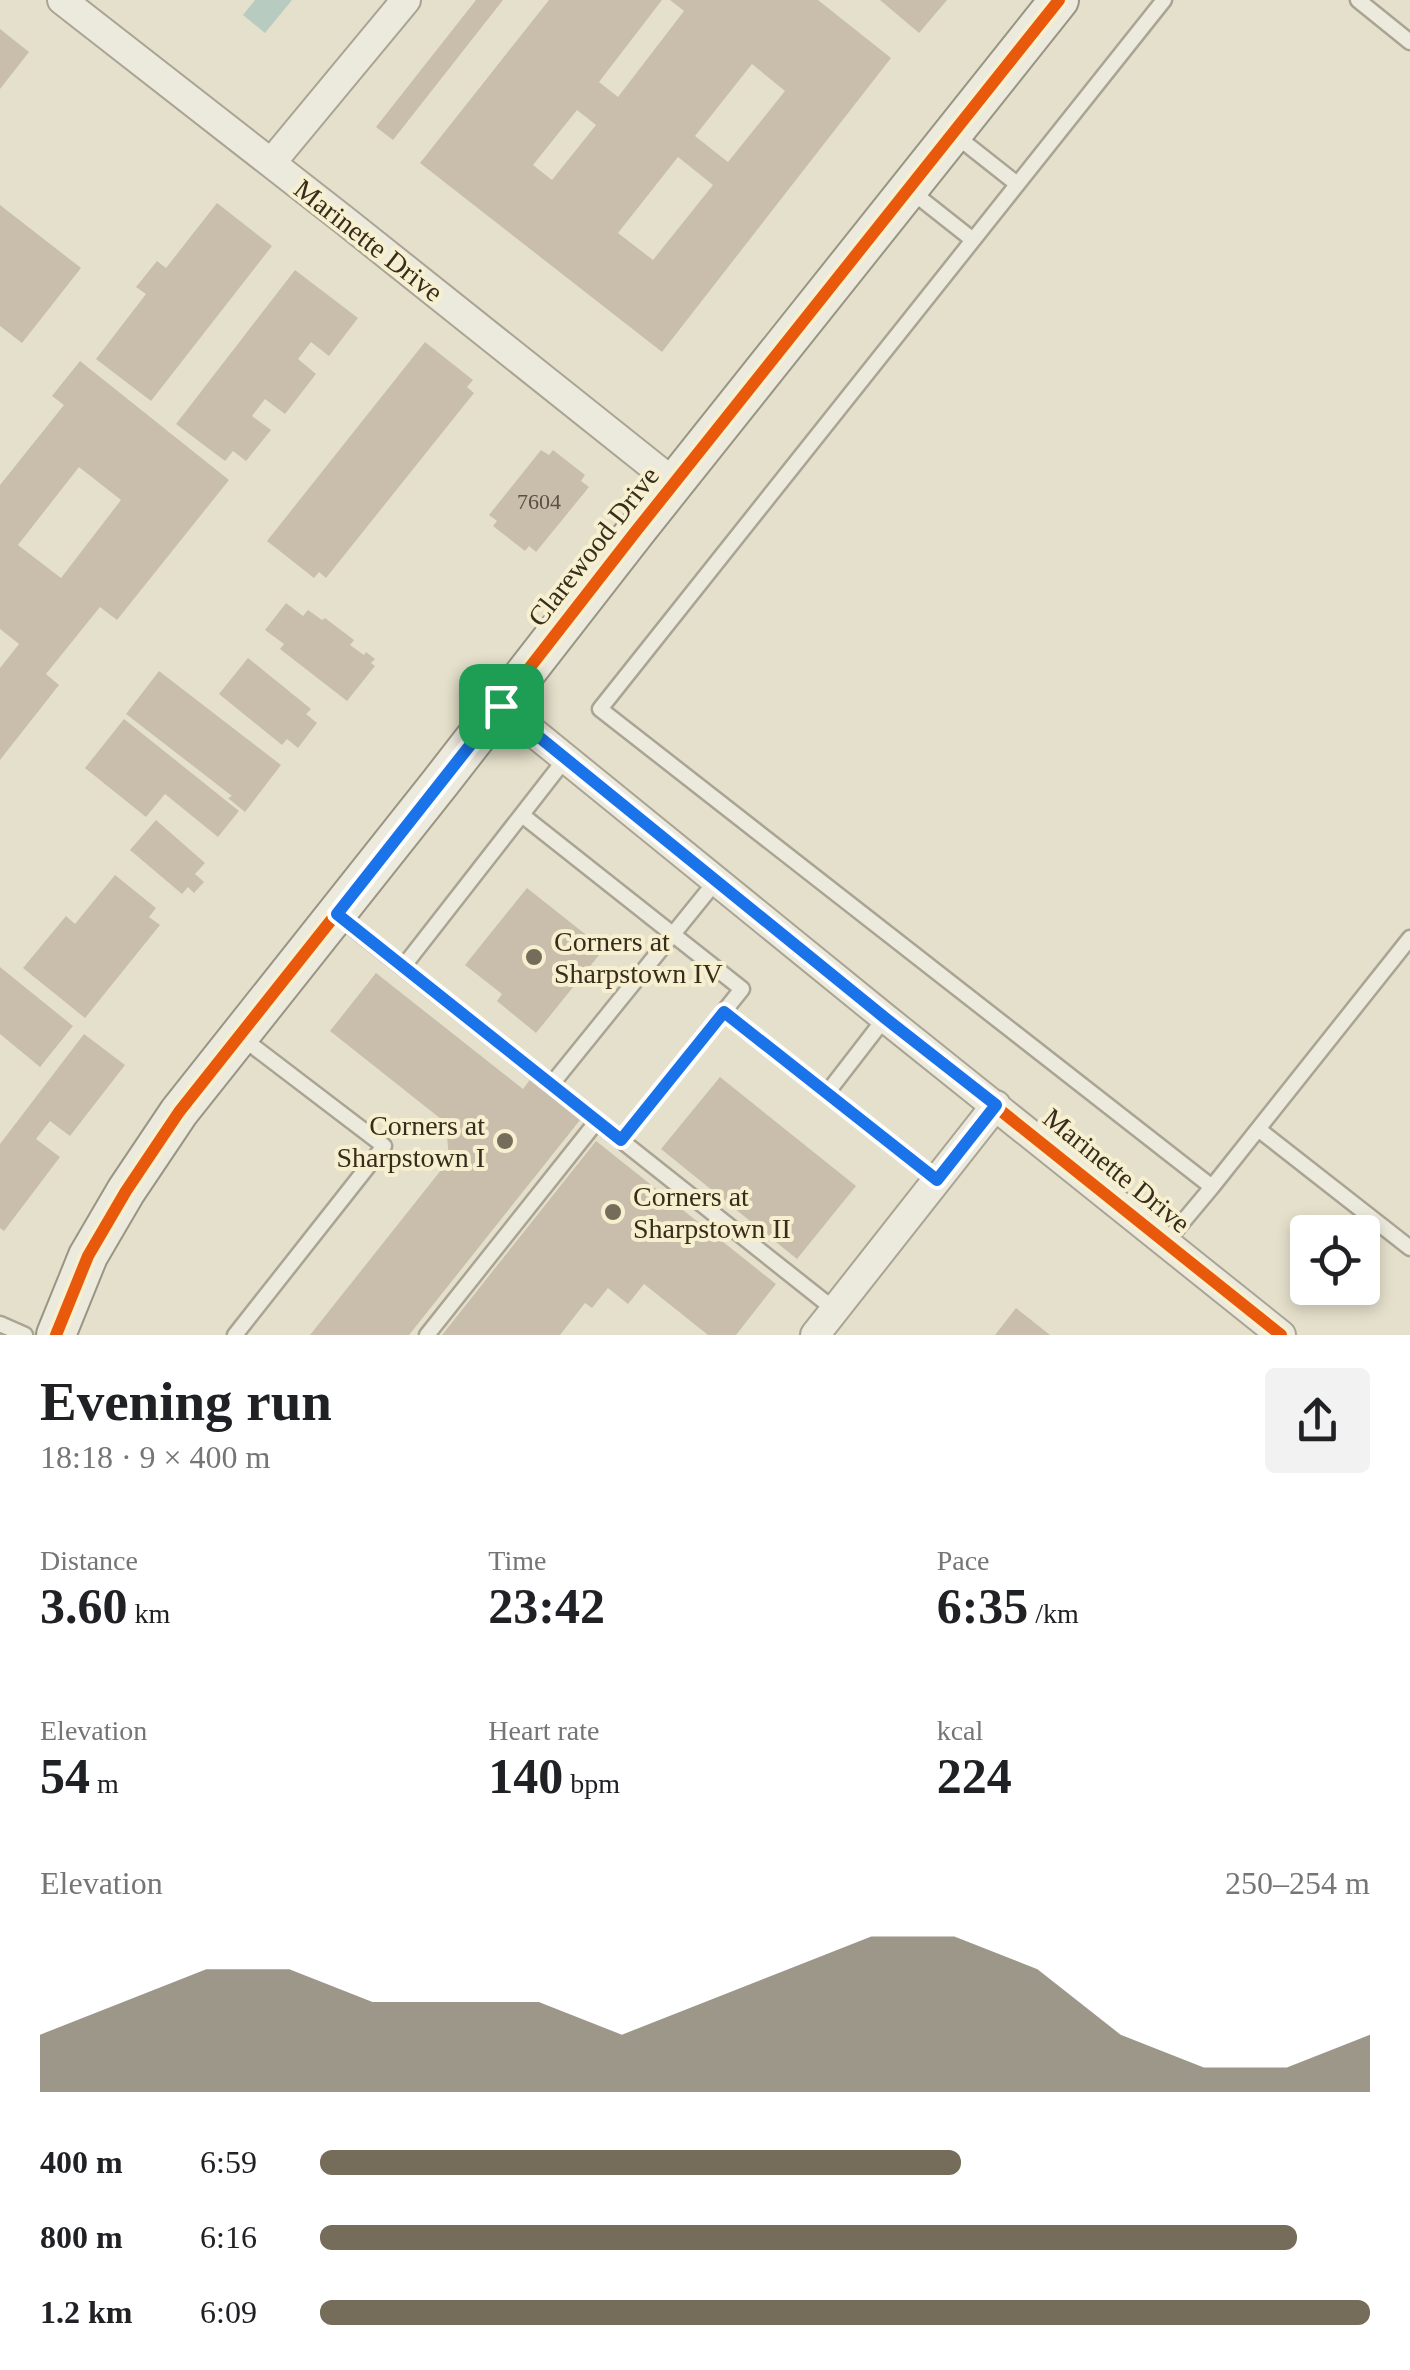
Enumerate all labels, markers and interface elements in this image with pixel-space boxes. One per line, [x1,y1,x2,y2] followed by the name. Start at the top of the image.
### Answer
[288,173,449,308] street label: Marinette Drive
[522,460,665,632] street label: Clarewood Drive
[517,489,561,514] house number: 7604
[459,664,544,749] pin
[474,679,529,734] icon: arrive
[554,926,723,989] place label: Corners at Sharpstown IV
[523,946,545,968] marker: Corners at Sharpstown IV
[1037,1102,1196,1239] street label: Marinette Drive
[336,1110,485,1173] place label: Corners at Sharpstown I
[494,1130,516,1152] marker: Corners at Sharpstown I
[633,1181,791,1244] place label: Corners at Sharpstown II
[602,1201,624,1223] marker: Corners at Sharpstown II
[1290,1215,1380,1305] map controls
[1290,1215,1380,1305] button: locate
[1265,1368,1370,1473] button: share
[40,1371,332,1432] text: Evening run
[40,1439,270,1475] text: 18:18 · 9 × 400 m
[40,1545,138,1576] text: Distance
[488,1545,546,1576] text: Time
[937,1545,990,1576] text: Pace
[40,1578,128,1634] text: 3.60
[488,1578,605,1634] text: 23:42
[937,1578,1028,1634] text: 6:35
[128,1598,170,1629] text: km
[1028,1598,1079,1629] text: /km
[40,1715,147,1746] text: Elevation
[488,1715,599,1746] text: Heart rate
[937,1715,983,1746] text: kcal
[40,1748,90,1804] text: 54
[488,1748,563,1804] text: 140
[937,1748,1012,1804] text: 224
[90,1768,119,1799] text: m
[563,1768,620,1799] text: bpm
[40,1865,163,1901] text: Elevation
[1225,1865,1370,1901] text: 250–254 m
[40,2144,123,2180] text: 400 m
[200,2144,257,2180] text: 6:59
[40,2219,123,2255] text: 800 m
[200,2219,257,2255] text: 6:16
[40,2294,132,2330] text: 1.2 km
[200,2294,257,2330] text: 6:09

